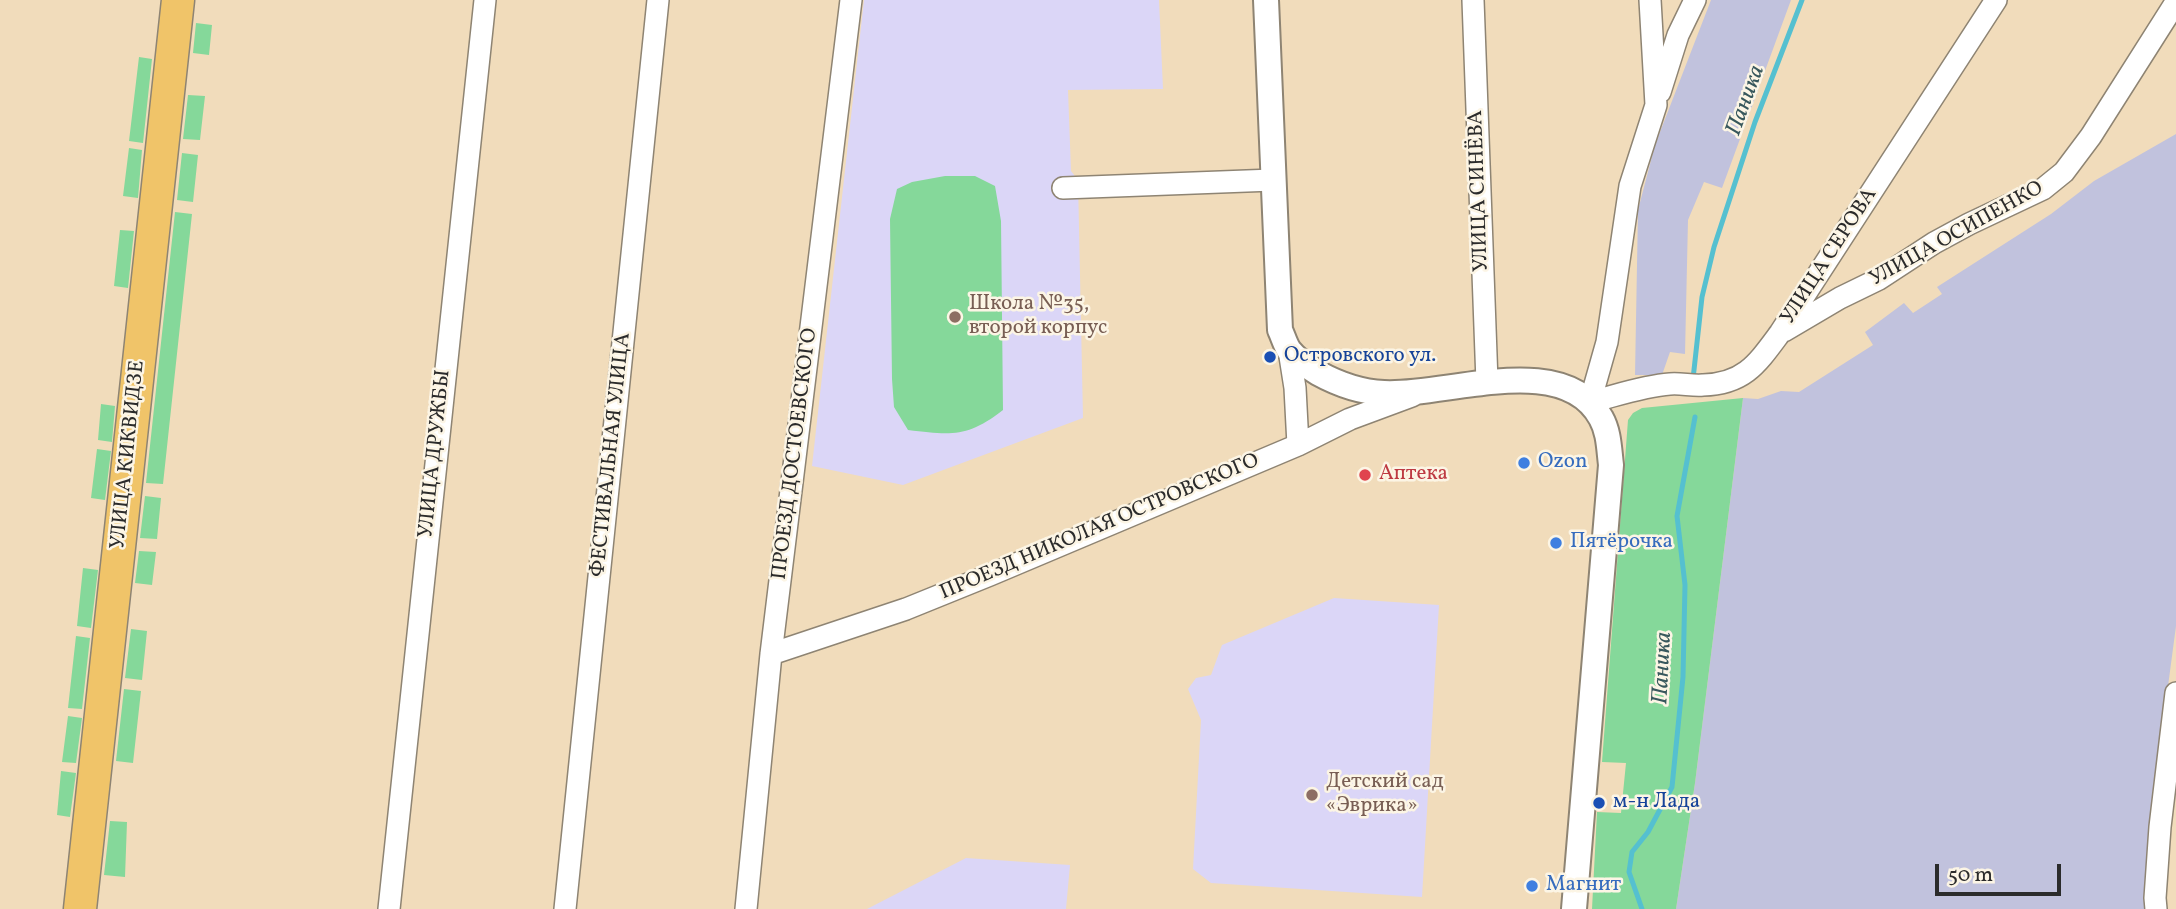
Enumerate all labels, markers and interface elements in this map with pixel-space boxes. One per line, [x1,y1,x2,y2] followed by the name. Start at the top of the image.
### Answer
[1722,62,1772,140] water label: Паника
[1465,110,1495,272] street label: УЛИЦА СИНЁВА
[1866,177,2048,293] street label: УЛИЦА ОСИПЕНКО
[1776,184,1884,330] street label: УЛИЦА СЕРОВА
[969,292,1107,342] place label: Школа №35, второй корпус
[947,309,963,325] marker: Школа №35, второй корпус
[768,327,824,581] street label: ПРОЕЗД ДОСТОЕВСКОГО
[587,332,637,578] street label: ФЕСТИВАЛЬНАЯ УЛИЦА
[1284,344,1436,370] place label: Островского ул.
[1262,349,1278,365] marker: Островского ул.
[107,359,151,551] street label: УЛИЦА КИКВИДЗЕ
[415,369,457,539] street label: УЛИЦА ДРУЖБЫ
[937,449,1263,607] street label: ПРОЕЗД НИКОЛАЯ ОСТРОВСКОГО
[1538,450,1588,476] place label: Ozon
[1516,455,1532,471] marker: Ozon
[1379,462,1448,488] place label: Аптека
[1357,467,1373,483] marker: Аптека
[1570,530,1673,556] place label: Пятёрочка
[1548,535,1564,551] marker: Пятёрочка
[1648,631,1680,705] water label: Паника
[1326,770,1444,820] place label: Детский сад «Эврика»
[1304,787,1320,803] marker: Детский сад «Эврика»
[1613,790,1700,816] place label: м-н Лада
[1591,795,1607,811] marker: м-н Лада
[1938,850,2064,894] scale bar
[1948,861,1993,890] text: 50 m
[1546,873,1621,899] place label: Магнит
[1524,878,1540,894] marker: Магнит

